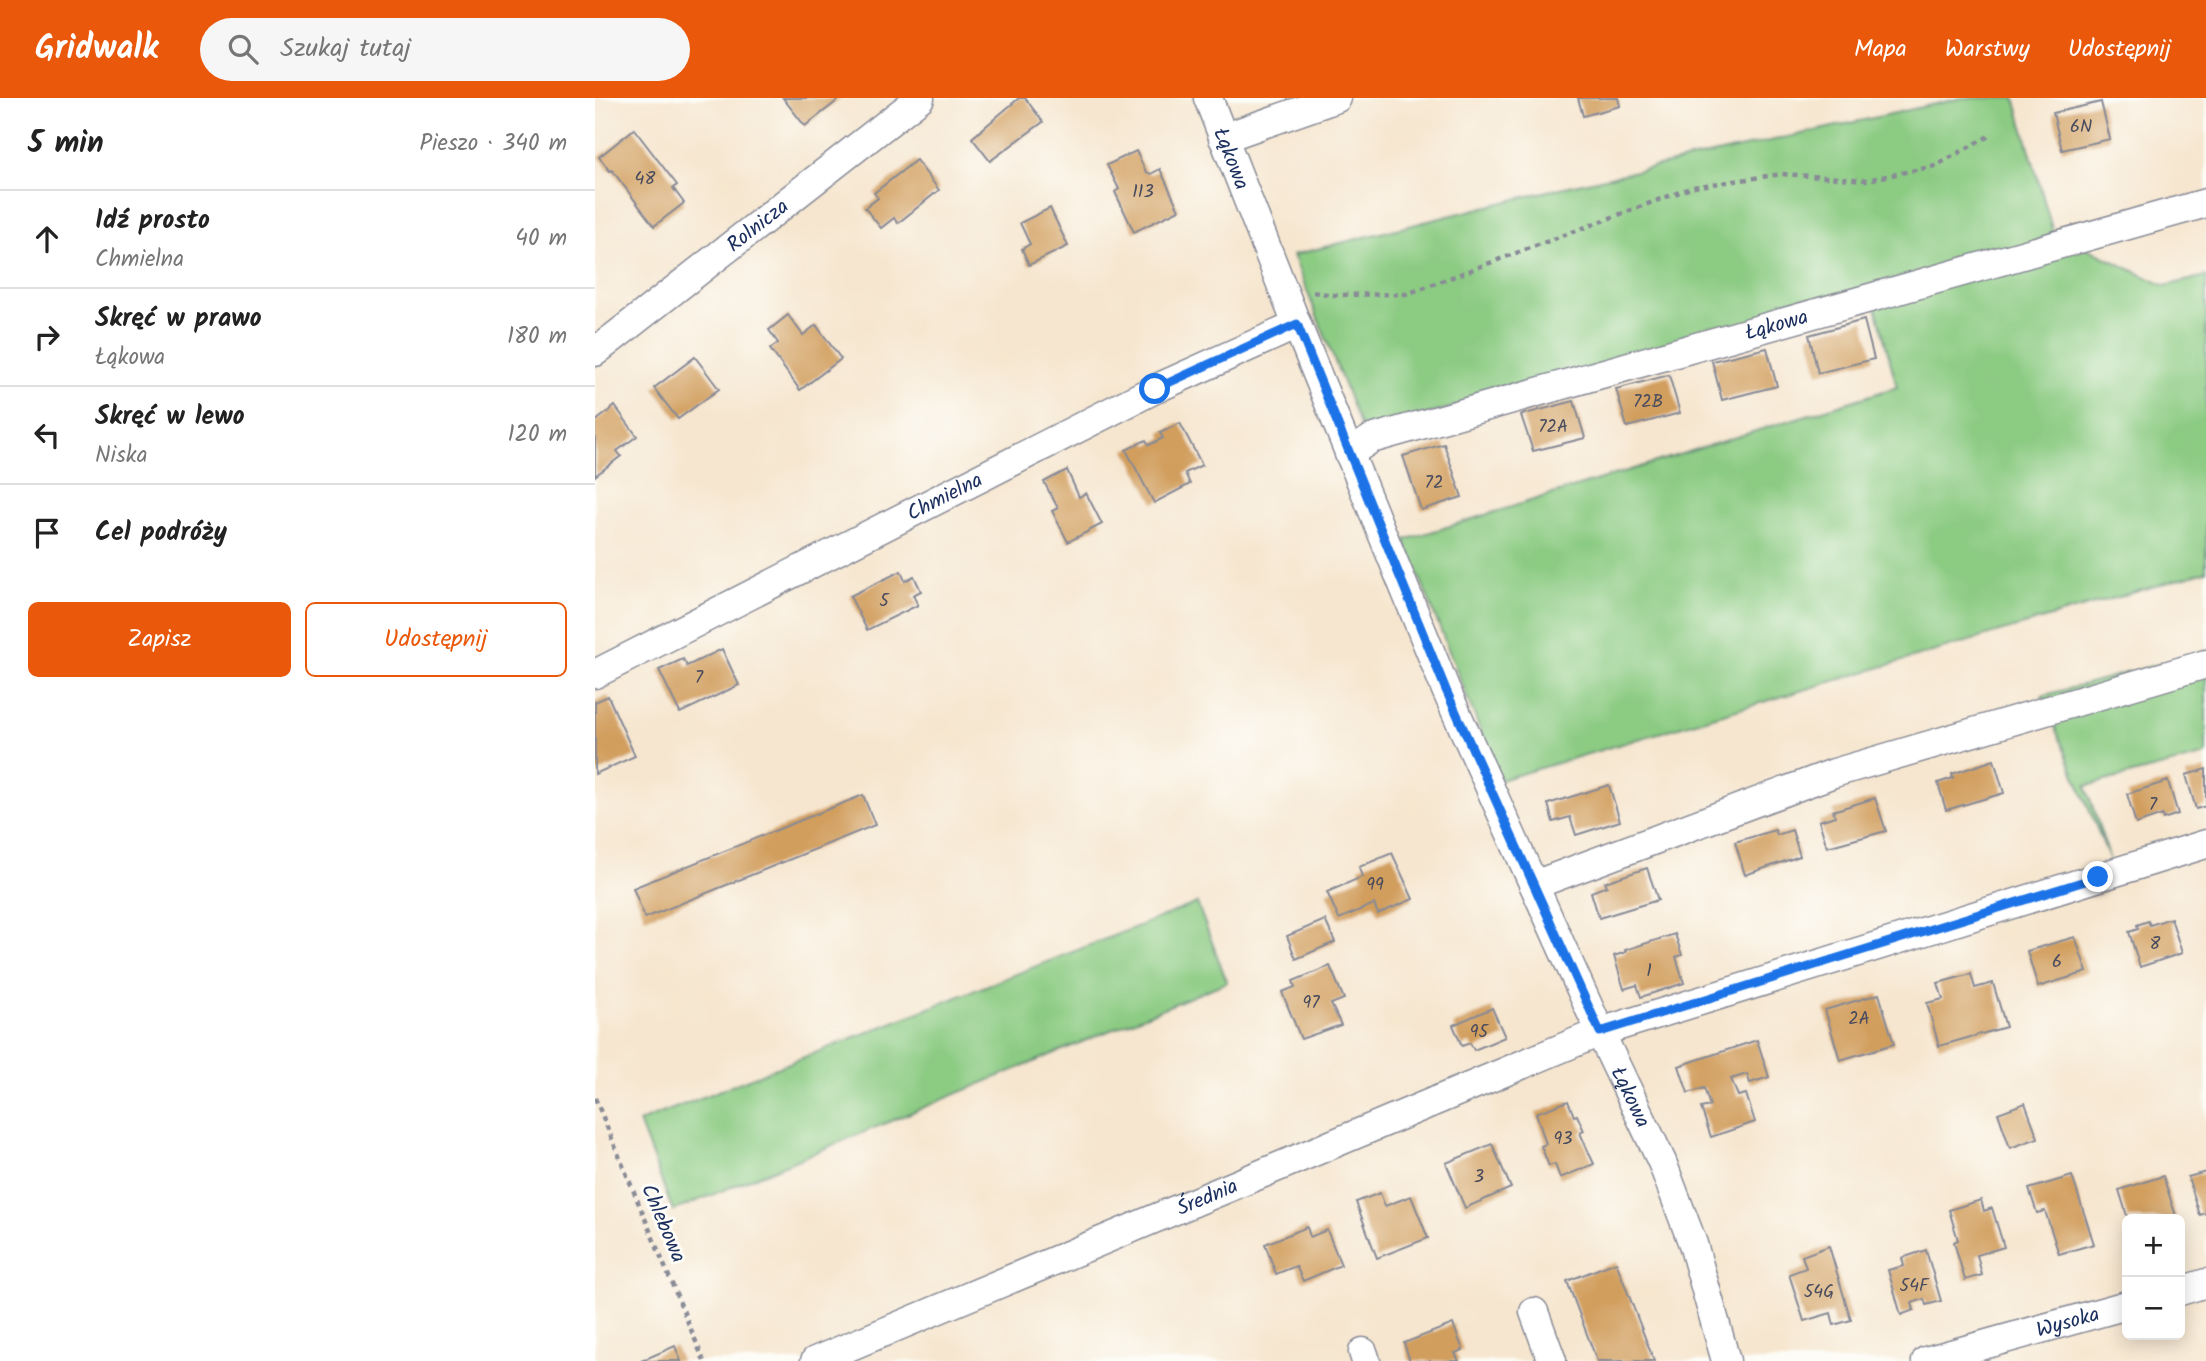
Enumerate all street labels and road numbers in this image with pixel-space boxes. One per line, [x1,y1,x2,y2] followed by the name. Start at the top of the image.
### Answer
[1203,123,1257,195] street label: Łąkowa
[720,191,797,261] street label: Rolnicza
[1742,301,1812,350] street label: Łąkowa
[901,464,989,531] street label: Chmielna
[1601,1061,1658,1134] street label: Łąkowa
[1172,1171,1243,1226] street label: Średnia
[631,1179,694,1268] street label: Chlebowa
[2033,1298,2103,1348] street label: Wysoka

